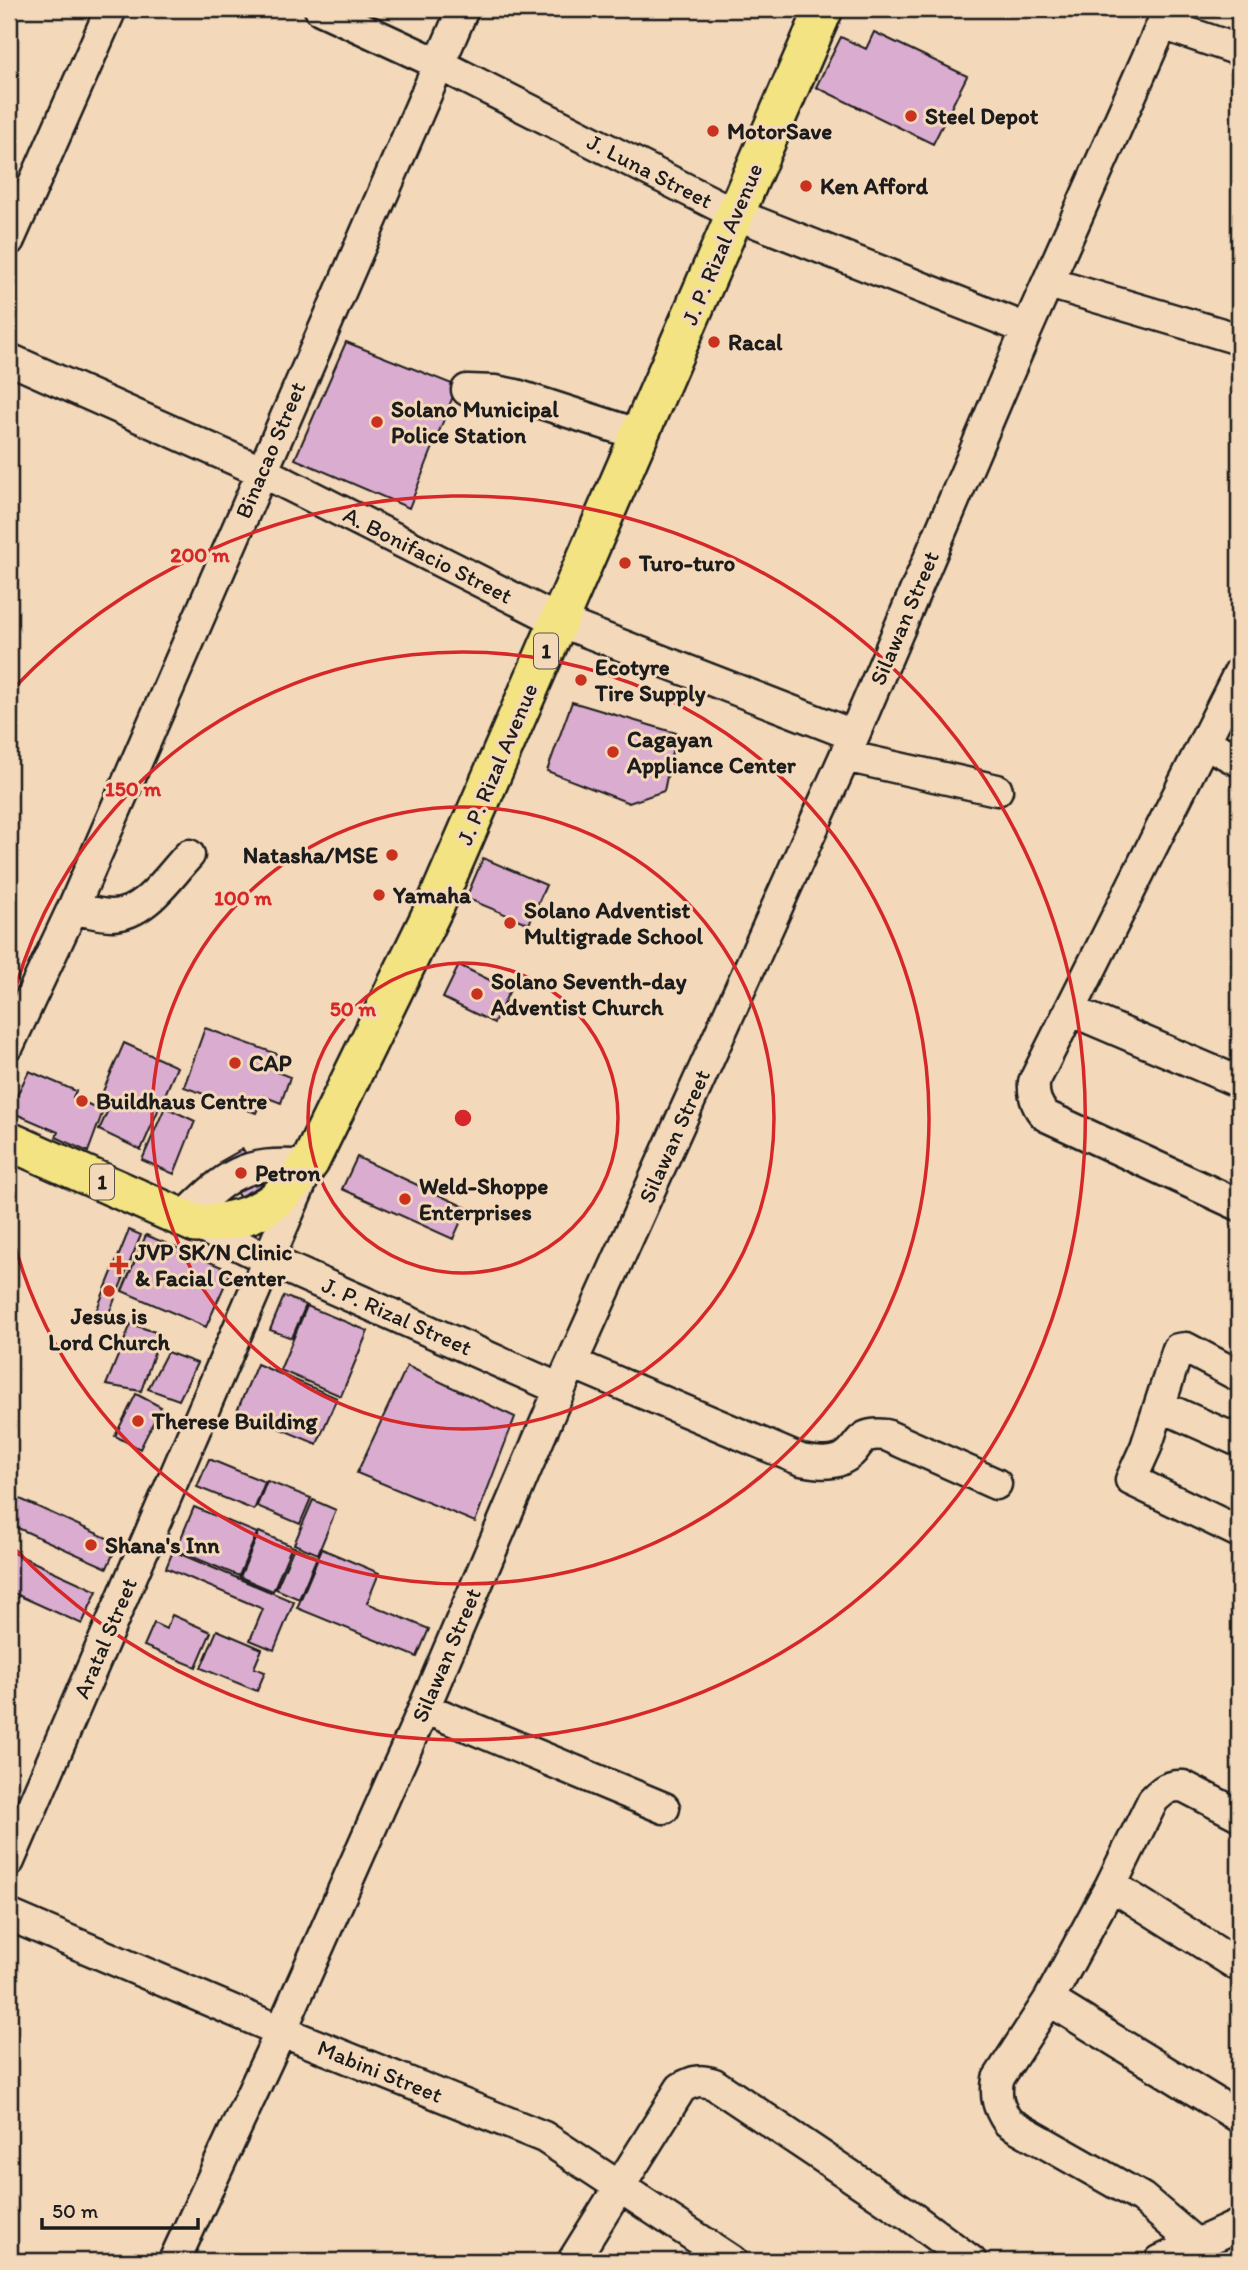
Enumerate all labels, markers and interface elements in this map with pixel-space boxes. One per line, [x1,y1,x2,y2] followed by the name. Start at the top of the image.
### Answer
[925,102,1039,130] place label: Steel Depot
[903,108,919,124] marker: Steel Depot
[727,117,832,145] place label: MotorSave
[705,123,721,139] marker: MotorSave
[582,127,718,215] street label: J. Luna Street
[675,159,769,329] street label: J. P. Rizal Avenue
[820,172,929,200] place label: Ken Afford
[798,178,814,194] marker: Ken Afford
[728,328,783,356] place label: Racal
[706,334,722,350] marker: Racal
[229,377,312,523] street label: Binacao Street
[391,395,559,449] place label: Solano Municipal Police Station
[369,414,385,430] marker: Solano Municipal Police Station
[339,500,518,610] street label: A. Bonifacio Street
[170,542,230,567] text: 200 m
[863,546,945,689] street label: Silawan Street
[638,549,736,577] place label: Turo-turo
[617,555,633,571] marker: Turo-turo
[534,634,558,668] road number: 1
[594,653,706,707] place label: Ecotyre Tire Supply
[573,672,589,688] marker: Ecotyre Tire Supply
[450,679,544,849] street label: J. P. Rizal Avenue
[626,725,796,779] place label: Cagayan Appliance Center
[605,744,621,760] marker: Cagayan Appliance Center
[105,776,161,801] text: 150 m
[243,841,378,869] place label: Natasha/MSE
[384,847,400,863] marker: Natasha/MSE
[392,881,472,909] place label: Yamaha
[214,885,272,910] text: 100 m
[371,887,387,903] marker: Yamaha
[524,896,704,950] place label: Solano Adventist Multigrade School
[502,915,518,931] marker: Solano Adventist Multigrade School
[490,967,687,1021] place label: Solano Seventh-day Adventist Church
[469,986,485,1002] marker: Solano Seventh-day Adventist Church
[330,996,377,1021] text: 50 m
[249,1049,293,1077] place label: CAP
[227,1055,243,1071] marker: CAP
[632,1065,716,1207] street label: Silawan Street
[96,1087,267,1115] place label: Buildhaus Centre
[74,1093,90,1109] marker: Buildhaus Centre
[451,1106,475,1130] centre of rings
[255,1159,321,1187] place label: Petron
[90,1164,114,1200] road number: 1
[233,1165,249,1181] marker: Petron
[419,1172,548,1226] place label: Weld-Shoppe Enterprises
[397,1191,413,1207] marker: Weld-Shoppe Enterprises
[134,1238,292,1292] place label: JVP SK/N Clinic & Facial Center
[109,1255,129,1275] marker: JVP SK/N Clinic & Facial Center
[318,1270,477,1362] street label: J. P. Rizal Street
[101,1283,117,1299] marker: Jesus is Lord Church
[48,1302,170,1356] place label: Jesus is Lord Church
[151,1407,319,1435] place label: Therese Building
[130,1413,146,1429] marker: Therese Building
[105,1531,220,1559] place label: Shana's Inn
[83,1537,99,1553] marker: Shana's Inn
[67,1573,143,1703] street label: Aratal Street
[405,1583,487,1726] street label: Silawan Street
[313,2033,447,2109] street label: Mabini Street
[42,2186,198,2230] scale bar
[52,2198,99,2223] text: 50 m

